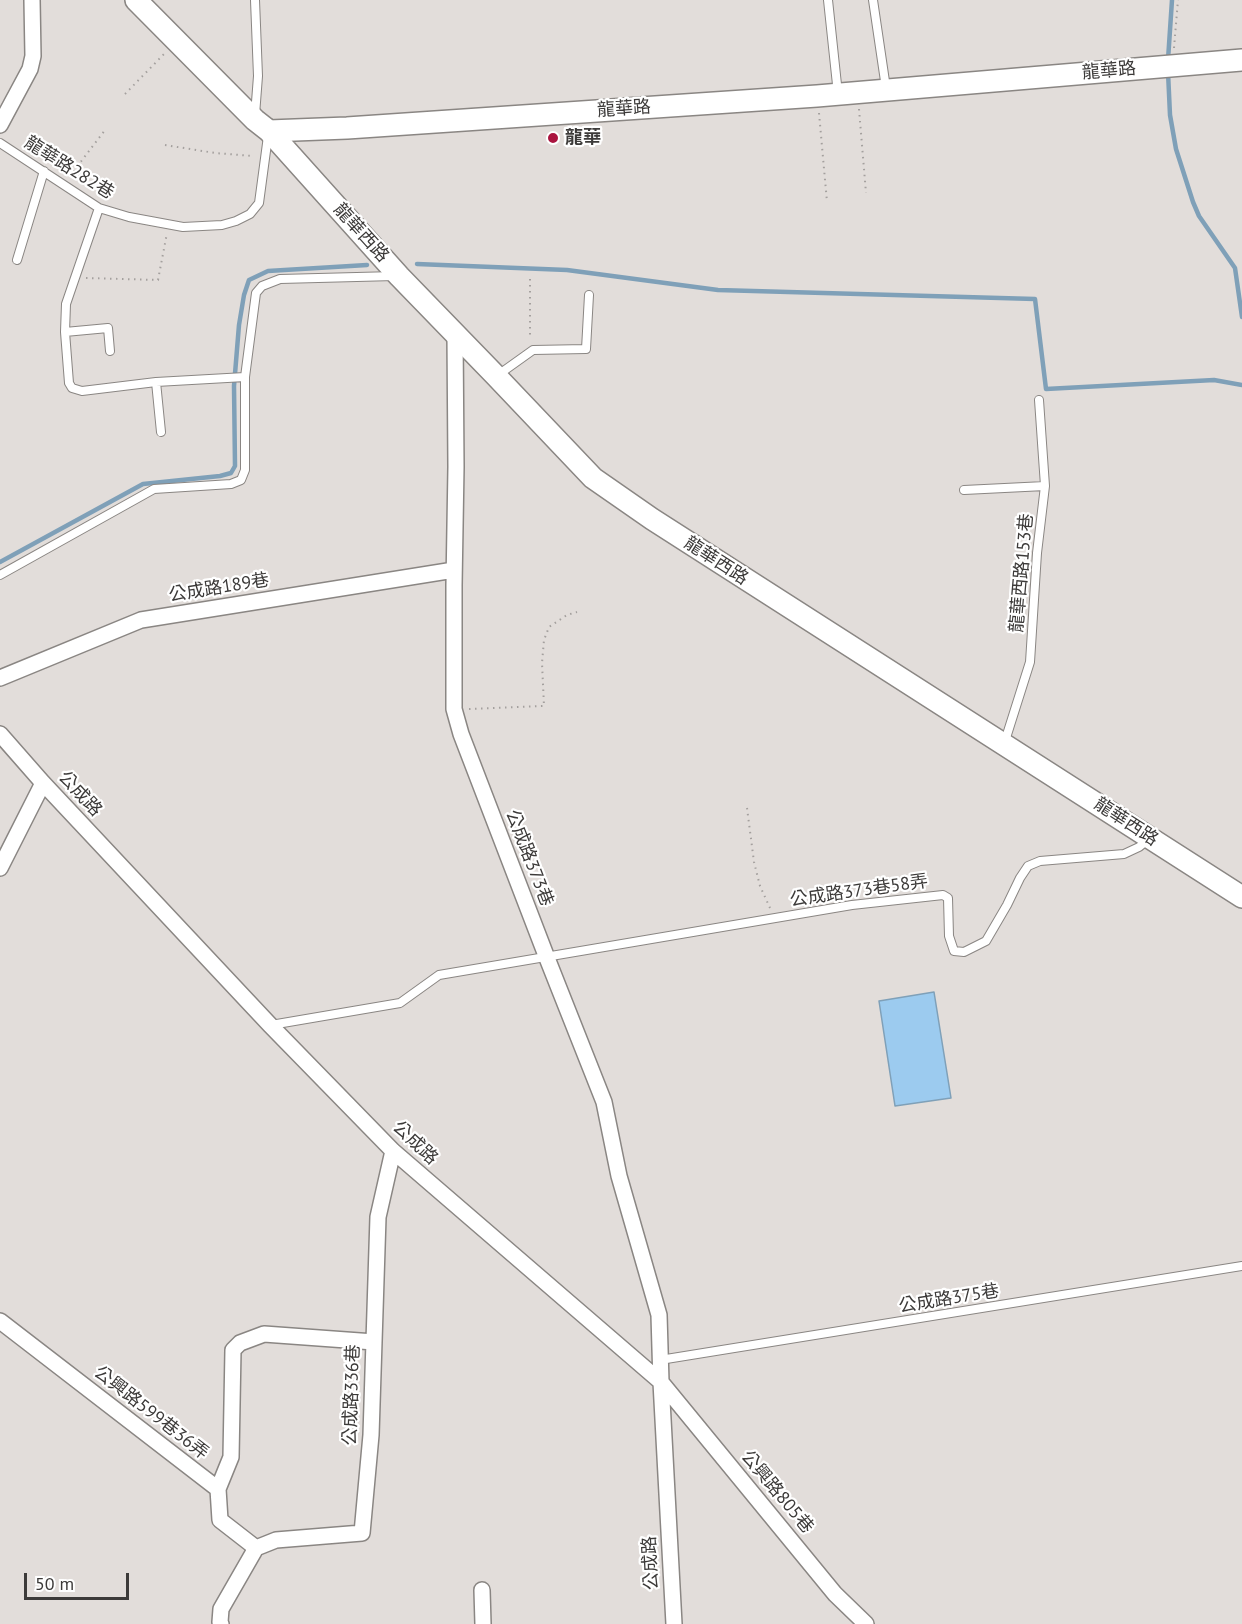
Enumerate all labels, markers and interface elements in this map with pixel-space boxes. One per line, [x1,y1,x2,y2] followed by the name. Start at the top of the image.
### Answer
[1081,58,1137,84] street label: 龍華路
[596,96,652,122] street label: 龍華路
[565,127,601,149] place label: 龍華
[546,131,560,145] marker: 龍華
[20,132,118,204] street label: 龍華路282巷
[329,199,393,267] street label: 龍華西路
[1006,513,1038,633] street label: 龍華西路153巷
[680,532,752,590] street label: 龍華西路
[167,569,271,607] street label: 公成路189巷
[54,767,106,821] street label: 公成路
[1090,793,1162,851] street label: 龍華西路
[501,807,557,909] street label: 公成路373巷
[789,871,929,911] street label: 公成路373巷58弄
[388,1117,442,1169] street label: 公成路
[897,1280,1001,1318] street label: 公成路375巷
[339,1344,365,1446] street label: 公成路336巷
[90,1362,212,1464] street label: 公興路599巷36弄
[736,1446,818,1538] street label: 公興路805巷
[639,1535,663,1591] street label: 公成路
[27,1561,132,1599] scale bar
[35,1572,74,1595] text: 50 m

